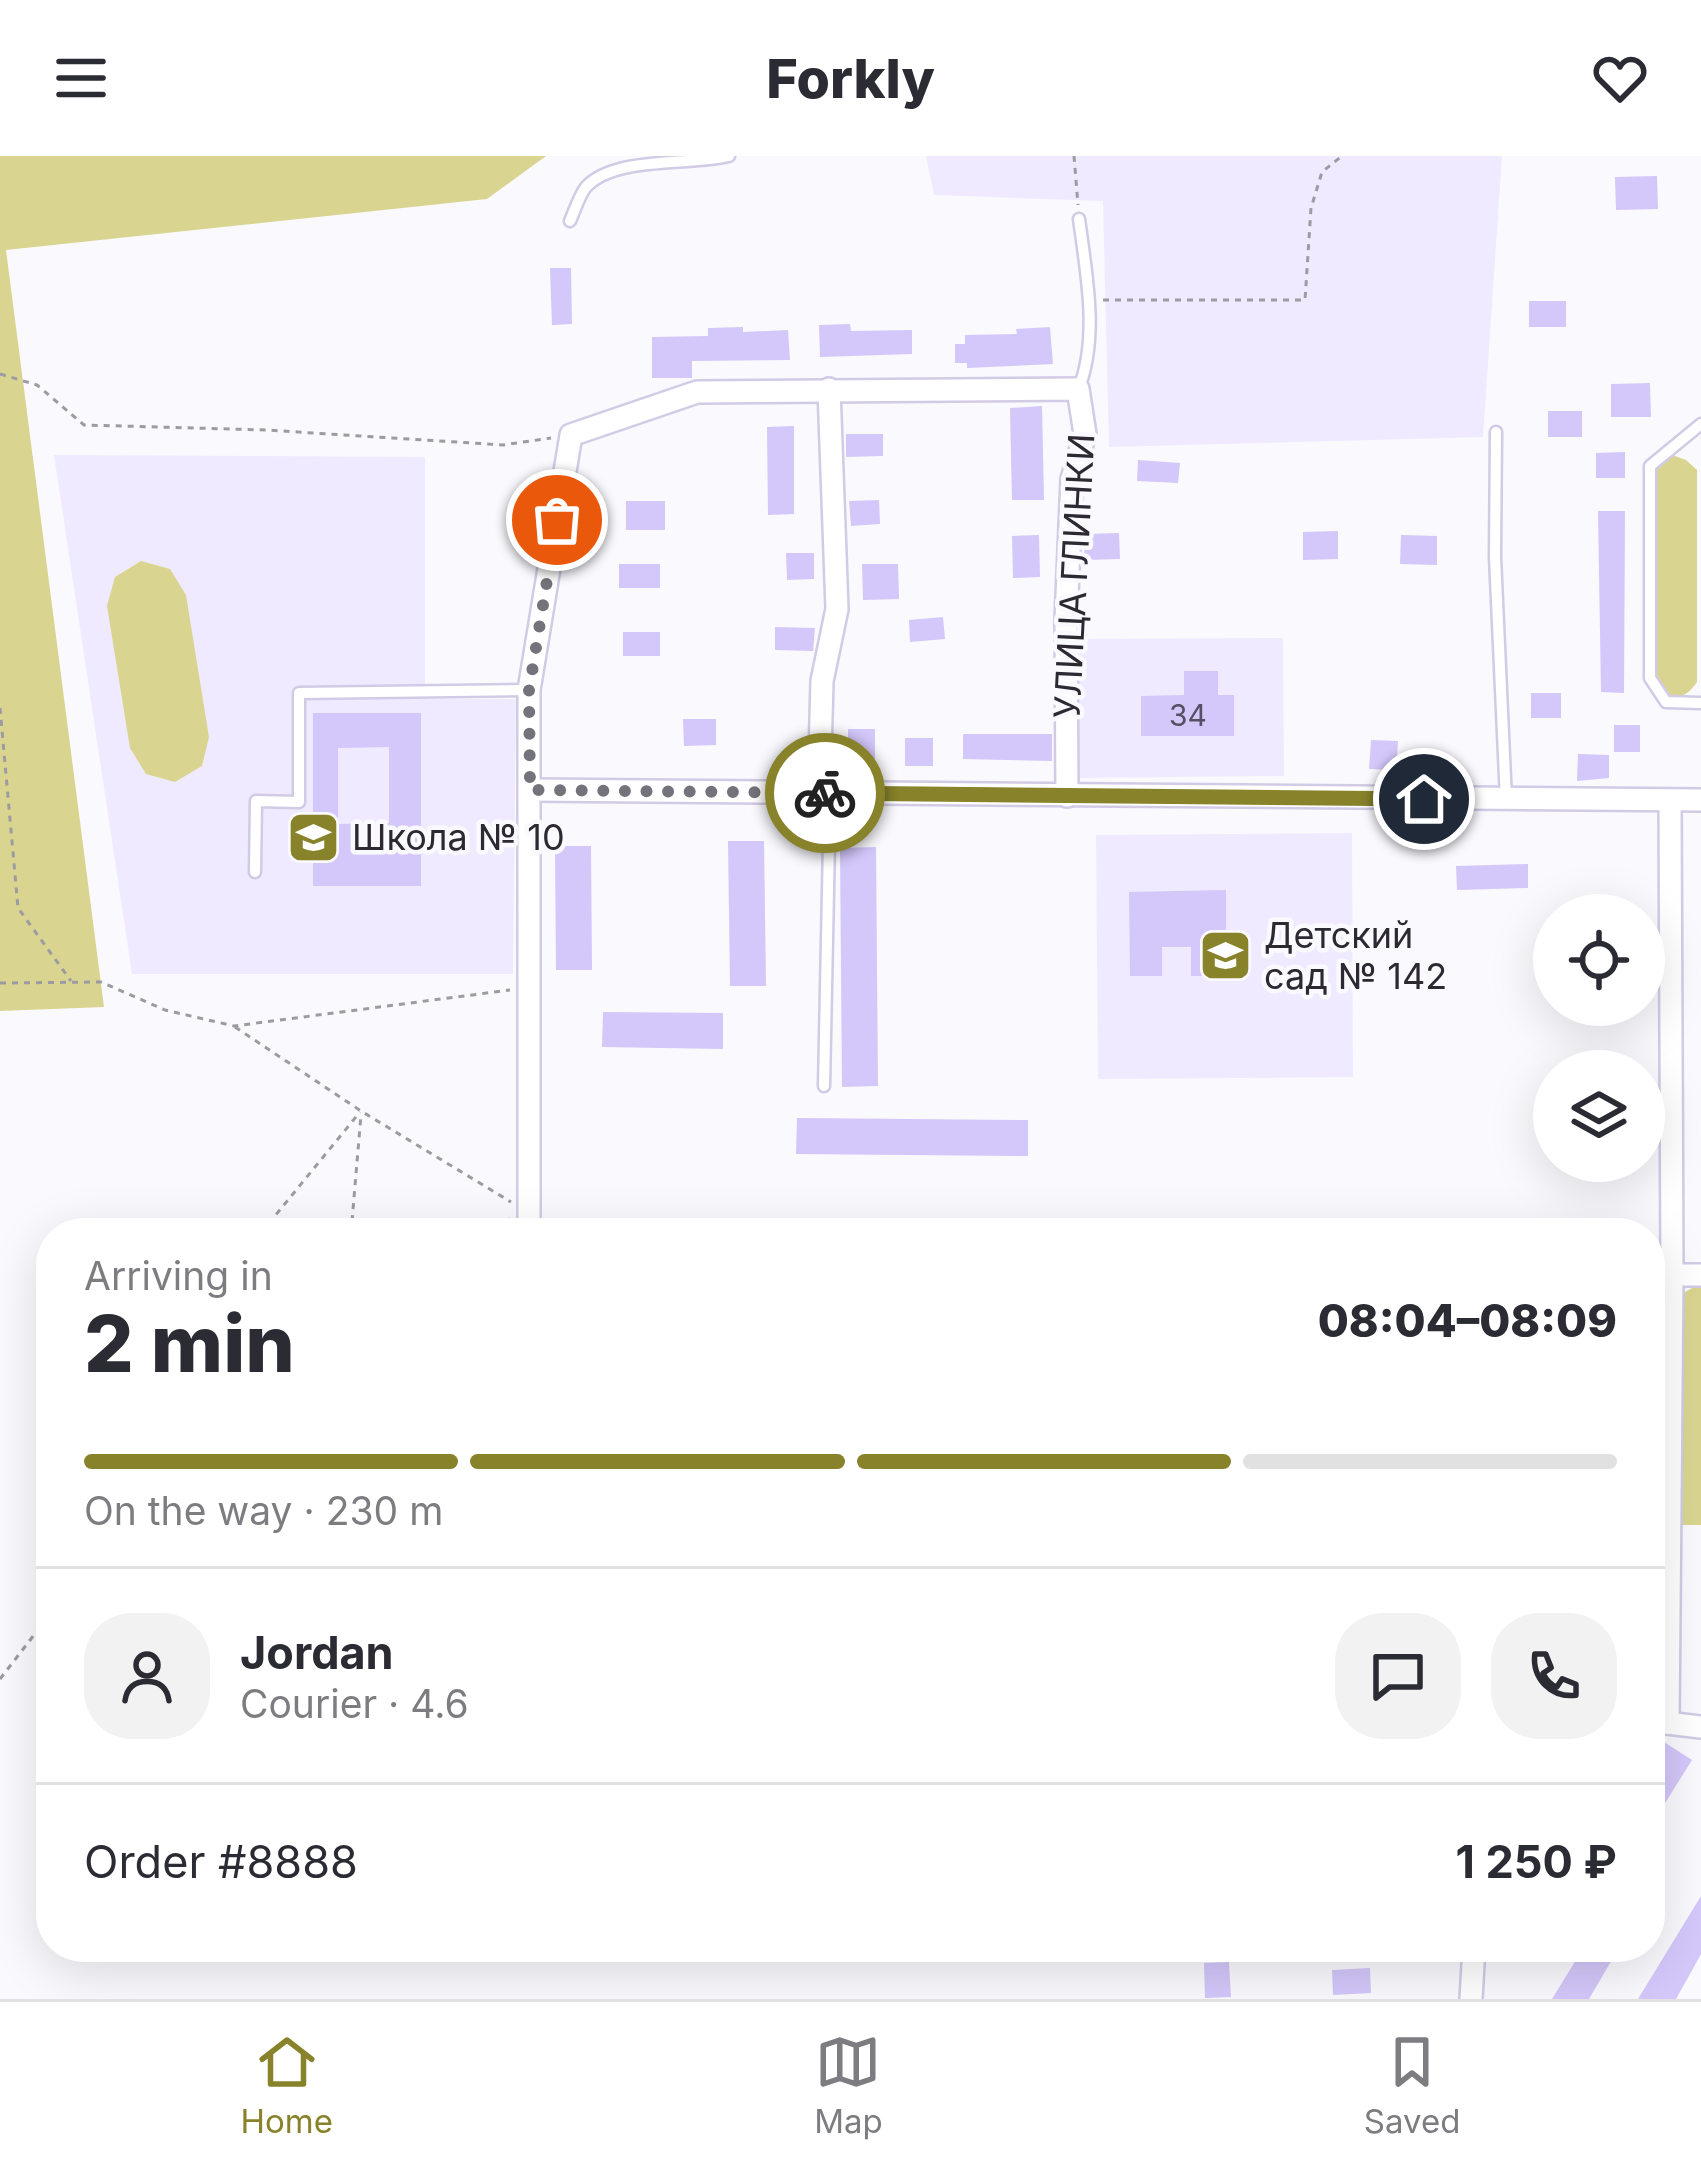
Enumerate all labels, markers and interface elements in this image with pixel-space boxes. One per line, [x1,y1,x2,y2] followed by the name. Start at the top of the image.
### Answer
[48,45,114,111] icon: menu
[1587,45,1653,111] icon: heart
[766,46,935,111] text: Forkly
[1045,432,1103,720] street label: УЛИЦА ГЛИНКИ
[506,469,608,571] pin
[524,487,590,553] icon: bag
[1169,697,1207,733] house number: 34
[765,733,885,853] courier
[1373,748,1475,850] pin
[792,760,858,826] icon: bike
[1391,766,1457,832] icon: home
[285,809,341,865] school or university icon: Школа № 10
[352,815,565,859] place label: Школа № 10
[1533,894,1665,1182] map controls
[1533,894,1665,1026] button: locate
[1264,913,1447,998] place label: Детский сад № 142
[1197,928,1253,984] school or university icon: Детский сад № 142
[1533,1050,1665,1182] button: layers
[84,1252,273,1299] text: Arriving in
[1318,1293,1617,1348] text: 08:04–08:09
[84,1296,295,1391] text: 2 min
[84,1487,443,1534] text: On the way · 230 m
[84,1613,210,1739] button: person
[1335,1613,1461,1739] button: chat
[1491,1613,1617,1739] button: phone
[240,1625,394,1680] text: Jordan
[240,1680,469,1727] text: Courier · 4.6
[84,1834,358,1889] text: Order #8888
[1455,1834,1617,1889] text: 1 250 ₽
[241,2029,333,2141] tab: Home
[814,2029,883,2141] tab: Map
[1364,2029,1460,2141] tab: Saved

